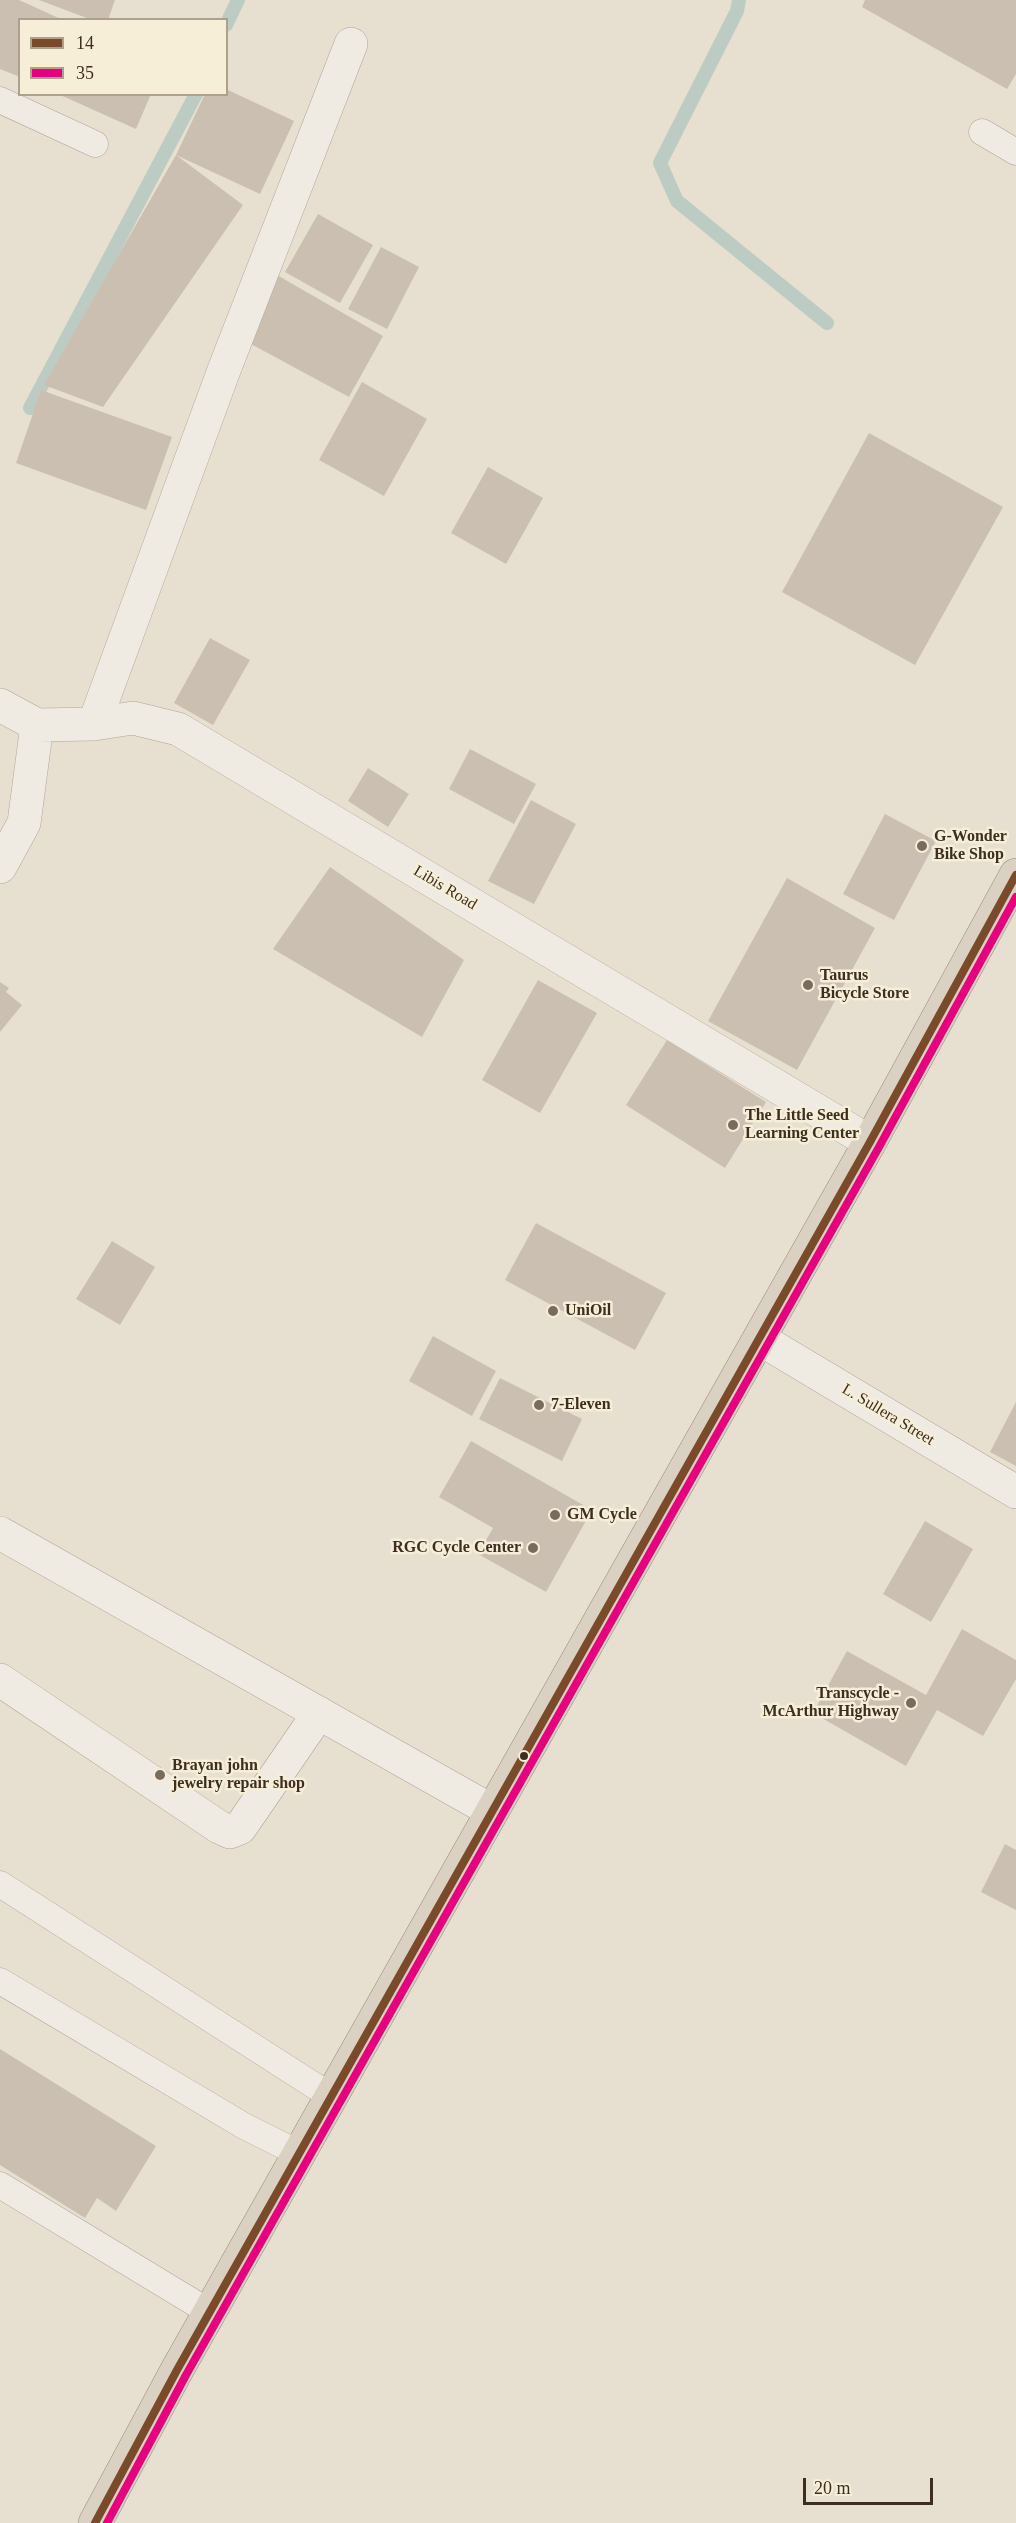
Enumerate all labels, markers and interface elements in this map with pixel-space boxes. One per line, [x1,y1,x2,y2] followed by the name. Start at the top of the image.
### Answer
[18,18,228,96] legend
[76,33,94,53] text: 14
[76,63,94,83] text: 35
[934,827,1007,865] place label: G-Wonder Bike Shop
[915,839,929,853] marker: G-Wonder Bike Shop
[410,862,480,914] street label: Libis Road
[820,966,909,1004] place label: Taurus Bicycle Store
[801,978,815,992] marker: Taurus Bicycle Store
[745,1106,859,1144] place label: The Little Seed Learning Center
[726,1118,740,1132] marker: The Little Seed Learning Center
[565,1301,611,1321] place label: UniOil
[546,1304,560,1318] marker: UniOil
[838,1380,938,1450] street label: L. Sullera Street
[551,1395,611,1415] place label: 7-Eleven
[532,1398,546,1412] marker: 7-Eleven
[567,1505,637,1525] place label: GM Cycle
[548,1508,562,1522] marker: GM Cycle
[392,1538,521,1558] place label: RGC Cycle Center
[526,1541,540,1555] marker: RGC Cycle Center
[763,1684,899,1722] place label: Transcycle - McArthur Highway
[904,1696,918,1710] marker: Transcycle - McArthur Highway
[518,1750,530,1762] unlabelled marker
[172,1756,305,1794] place label: Brayan john jewelry repair shop
[153,1768,167,1782] marker: Brayan john jewelry repair shop
[806,2466,936,2504] scale bar
[814,2478,851,2498] text: 20 m

